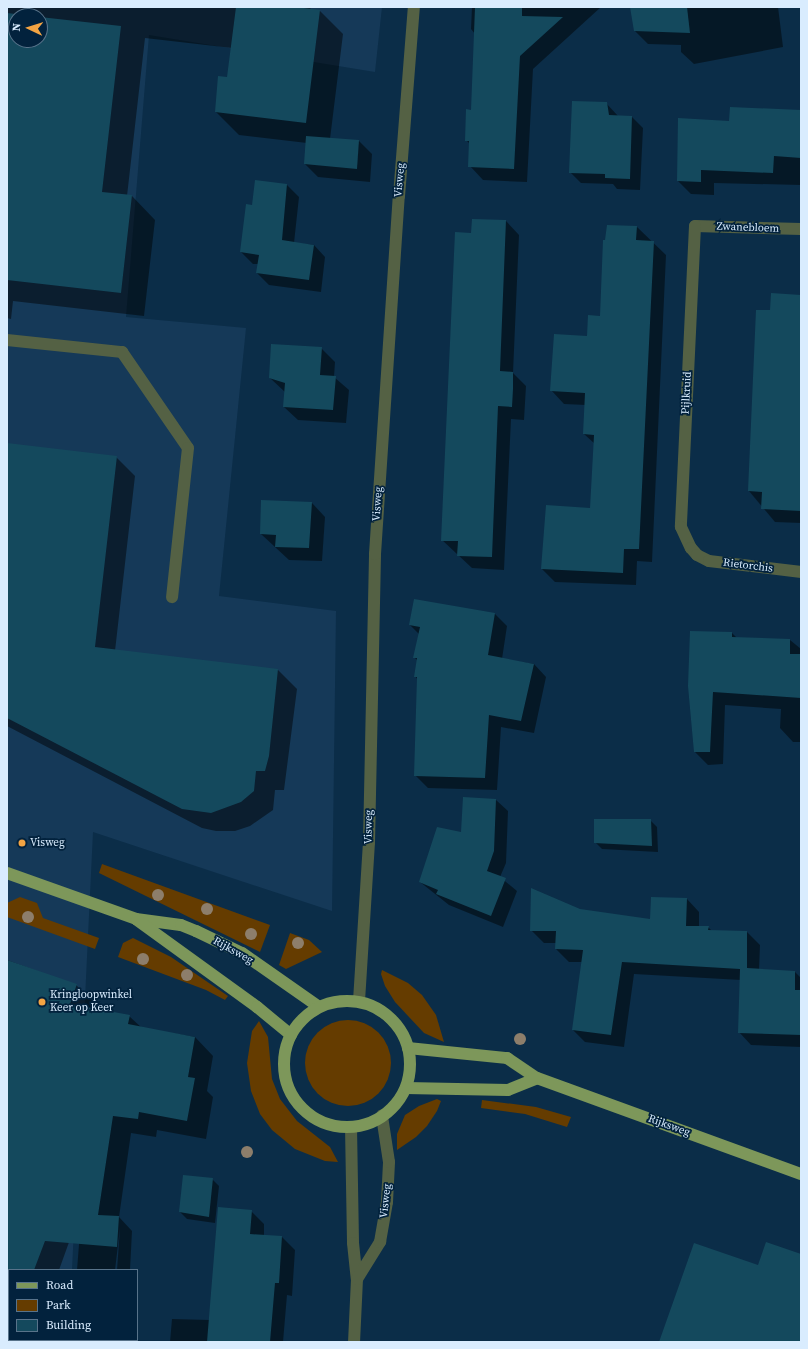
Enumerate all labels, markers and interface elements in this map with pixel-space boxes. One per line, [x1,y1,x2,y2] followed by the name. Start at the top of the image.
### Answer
[8,8,48,48] north arrow
[9,23,24,32] text: N
[392,162,408,198] street label: Visweg
[716,220,780,236] street label: Zwanebloem
[679,371,695,415] street label: Pijlkruid
[370,486,386,522] street label: Visweg
[722,556,774,576] street label: Rietorchis
[362,810,376,844] street label: Visweg
[30,836,65,850] place label: Visweg
[17,838,27,848] marker: Visweg
[211,935,255,967] street label: Rijksweg
[50,989,132,1015] place label: Kringloopwinkel Keer op Keer
[37,997,47,1007] marker: Kringloopwinkel Keer op Keer
[646,1112,692,1140] street label: Rijksweg
[378,1183,394,1219] street label: Visweg
[8,1269,138,1341] legend
[46,1277,73,1293] text: Road
[46,1297,71,1313] text: Park
[46,1317,91,1333] text: Building

